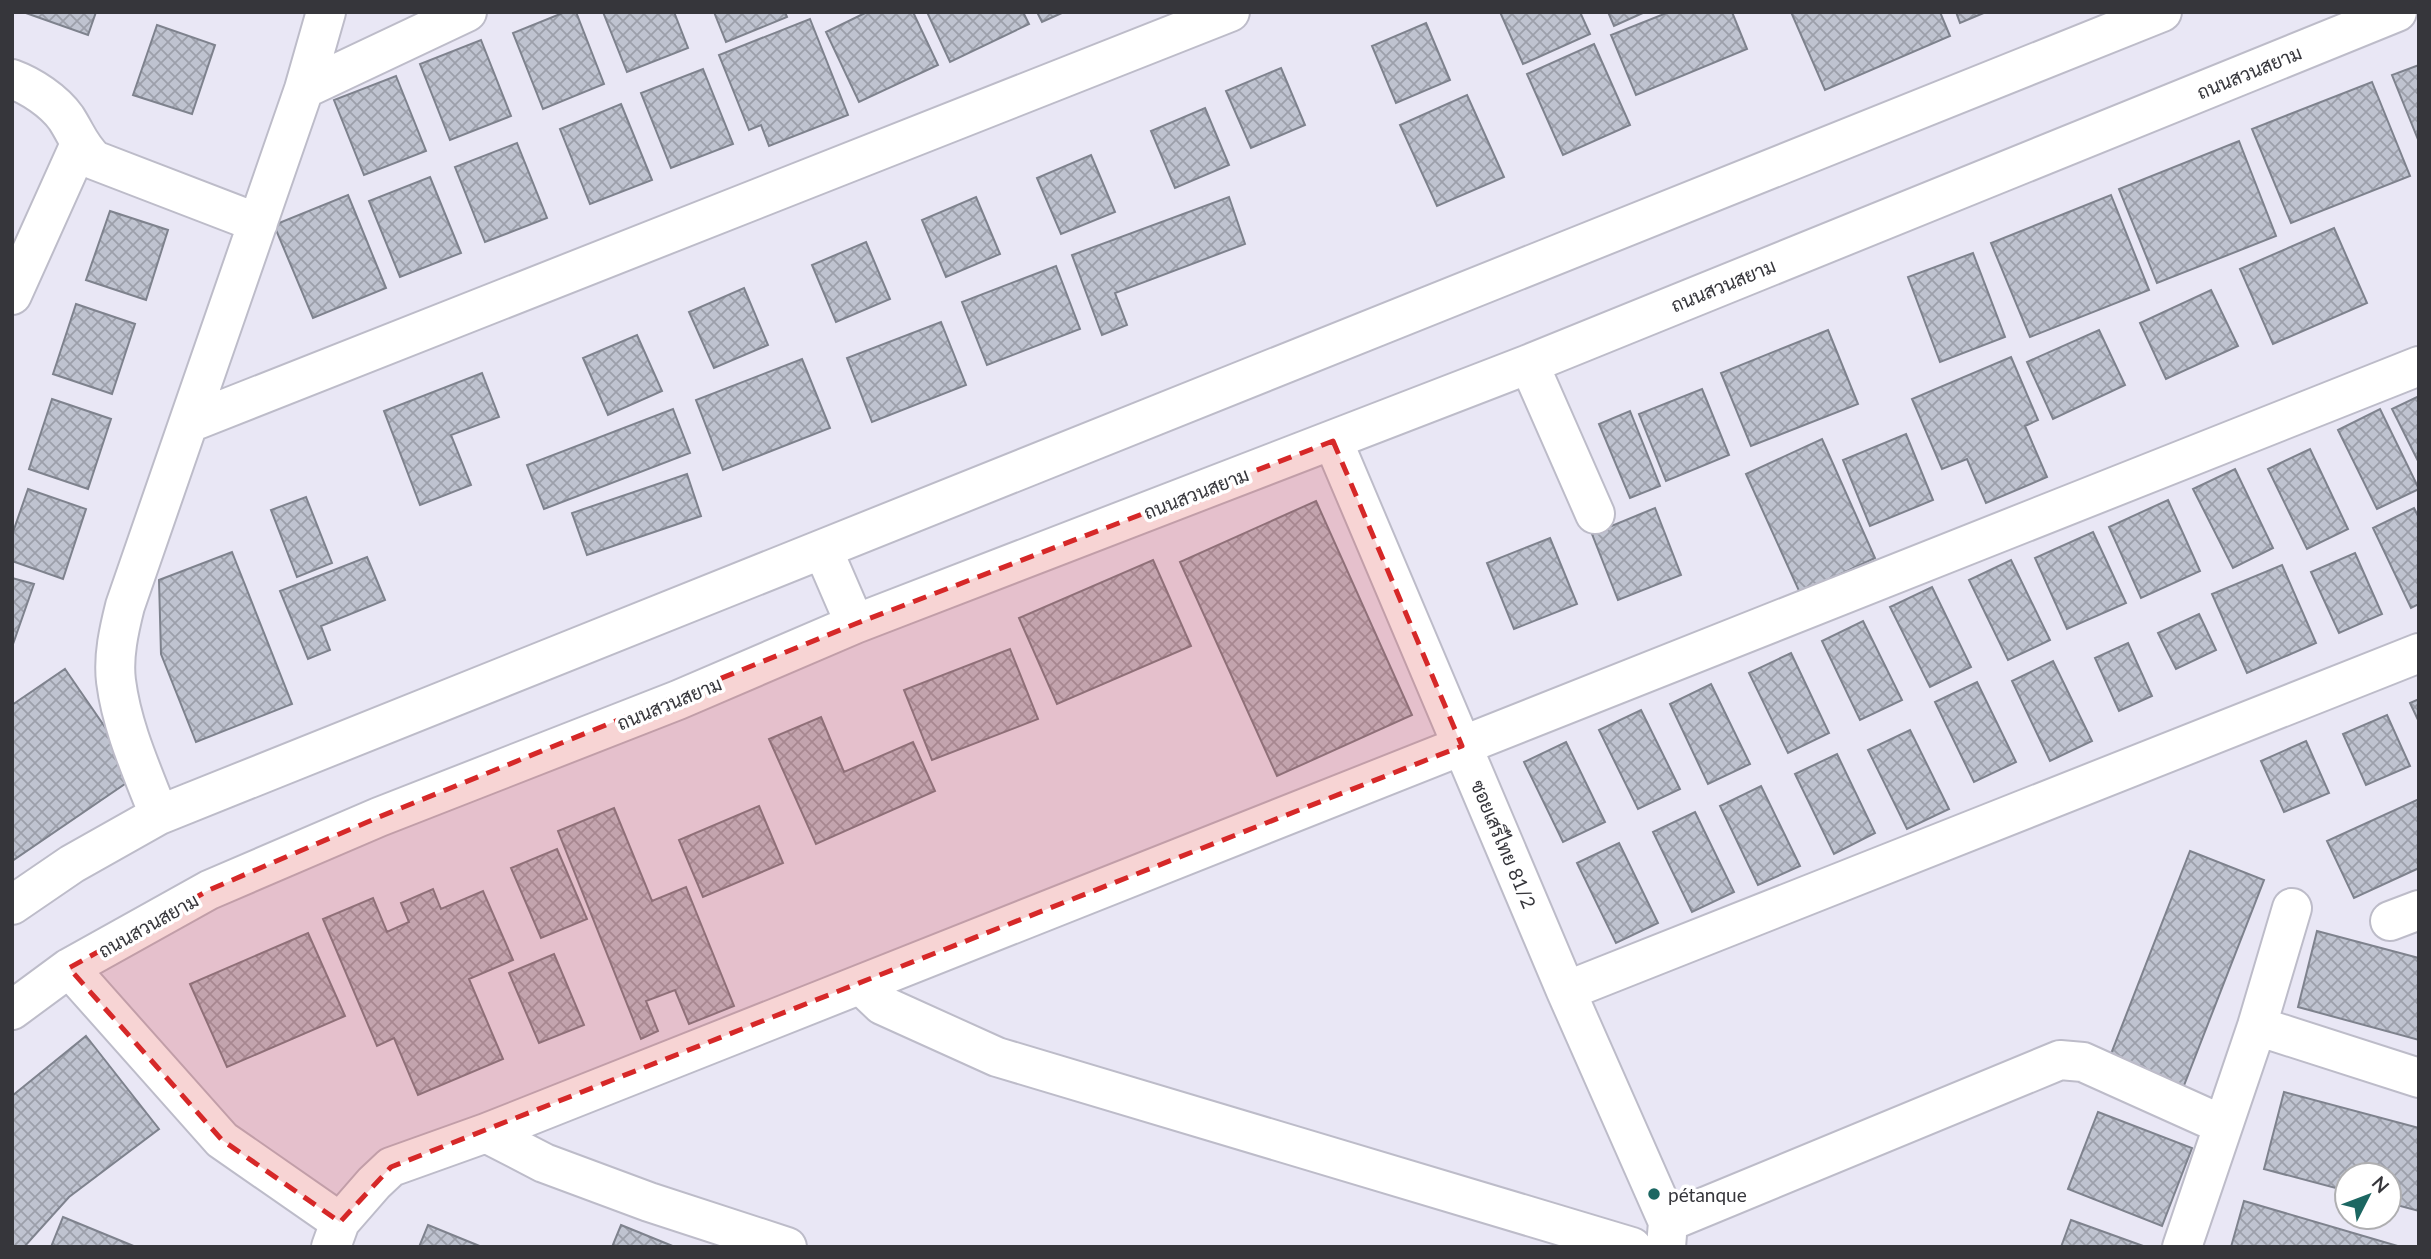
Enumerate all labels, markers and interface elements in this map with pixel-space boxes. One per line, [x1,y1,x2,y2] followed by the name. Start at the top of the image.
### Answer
[2193,41,2305,103] street label: ถนนสวนสยาม
[1667,254,1779,316] street label: ถนนสวนสยาม
[1140,462,1252,524] street label: ถนนสวนสยาม
[613,672,725,734] street label: ถนนสวนสยาม
[1467,776,1541,912] street label: ซอยเสรีไทย 81/2
[94,888,202,962] street label: ถนนสวนสยาม
[2333,1161,2403,1231] north arrow
[2368,1171,2394,1197] text: N
[1668,1183,1747,1206] place label: pétanque
[1646,1186,1662,1202] marker: pétanque

